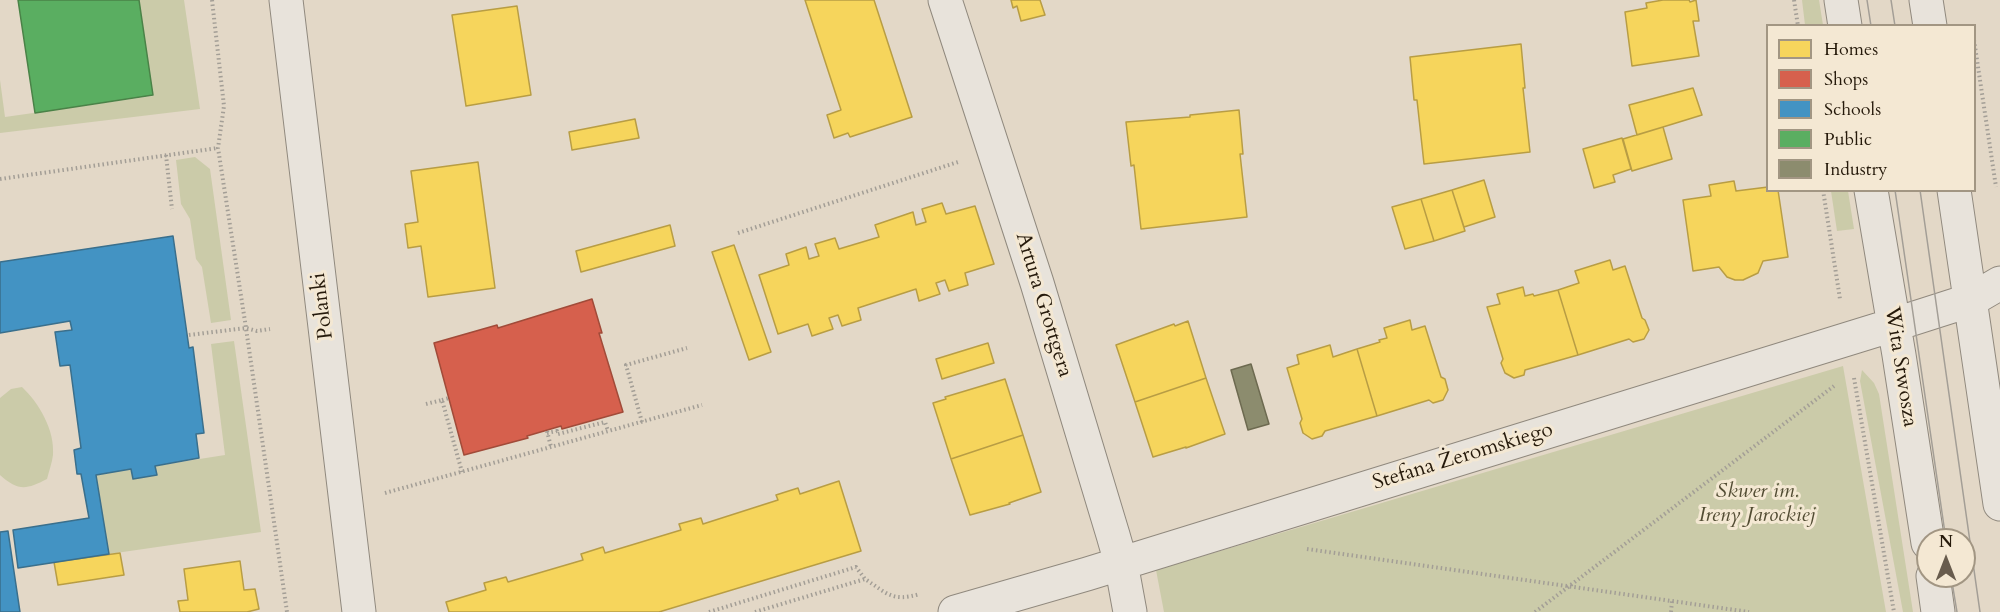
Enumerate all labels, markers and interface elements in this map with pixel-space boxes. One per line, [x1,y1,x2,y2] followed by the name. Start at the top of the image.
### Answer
[1766,24,1976,192] legend
[1824,37,1878,62] text: Homes
[1824,67,1868,92] text: Shops
[1824,97,1881,122] text: Schools
[1824,127,1872,152] text: Public
[1824,157,1888,182] text: Industry
[1009,230,1077,380] street label: Artura Grottgera
[306,271,340,341] street label: Polanki
[1878,305,1922,429] street label: Wita Stwosza
[1370,418,1556,496] street label: Stefana Żeromskiego
[1699,479,1815,529] park label: Skwer im. Ireny Jarockiej
[1916,528,1976,588] north arrow
[1939,531,1953,553] text: N

